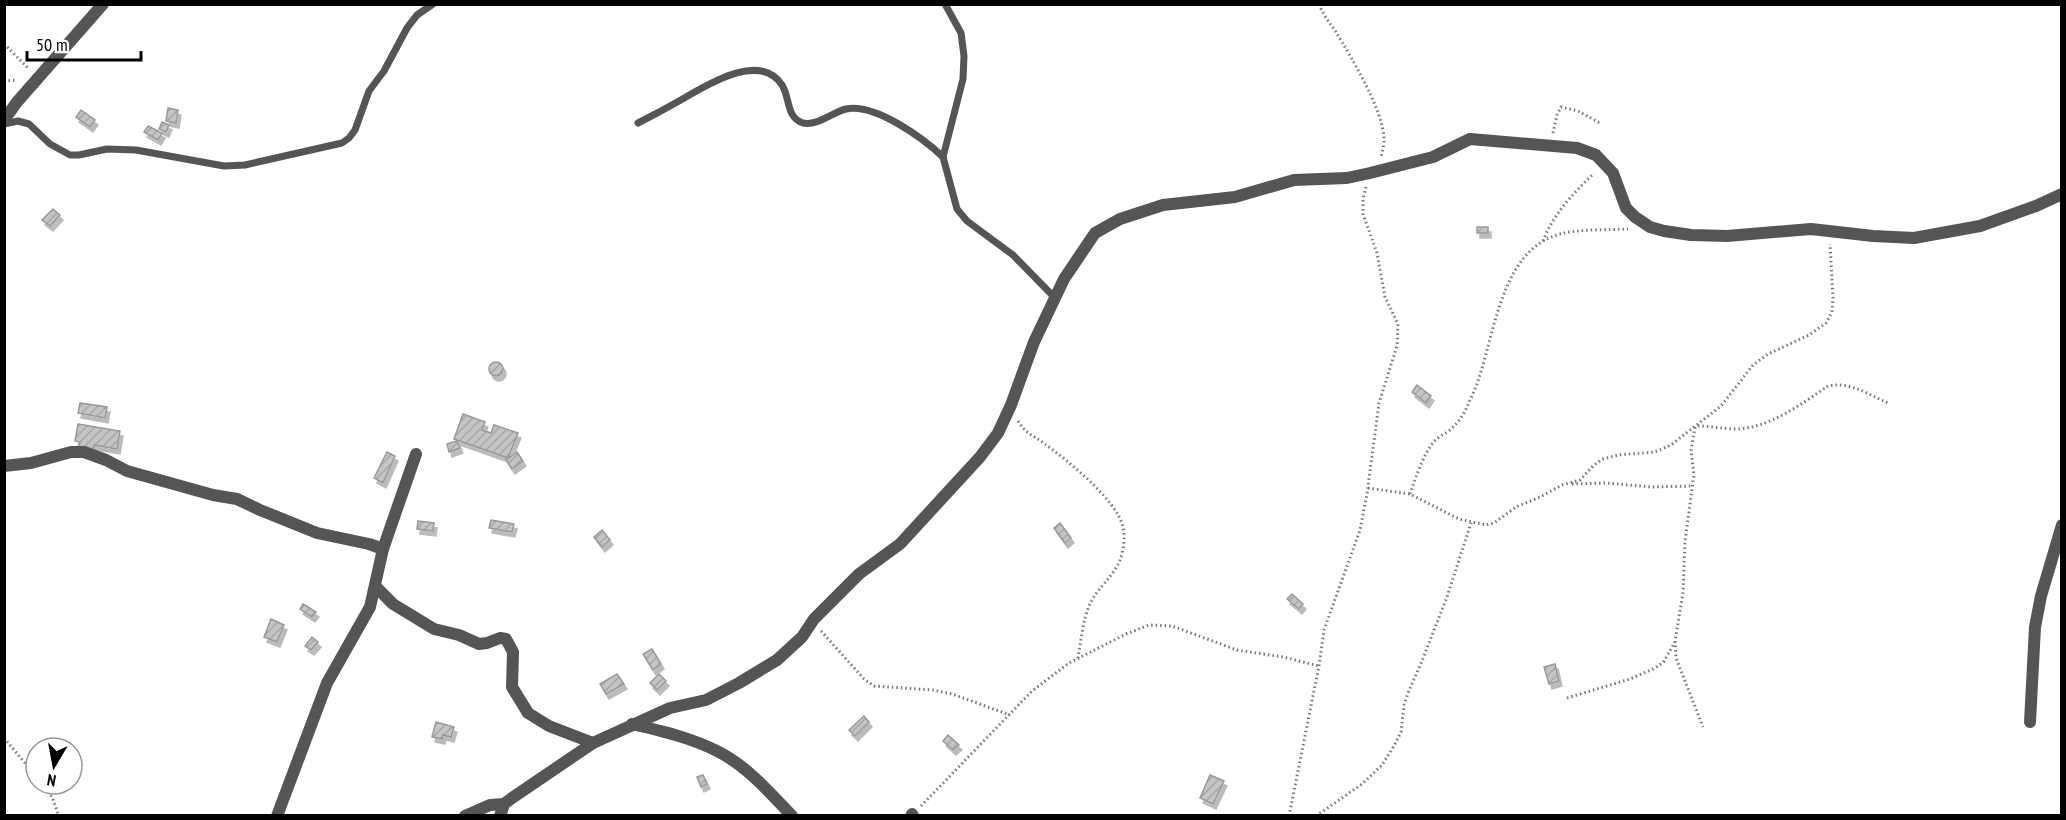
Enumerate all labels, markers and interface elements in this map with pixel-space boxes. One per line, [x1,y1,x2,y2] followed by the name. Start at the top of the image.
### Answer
[27,24,141,62] scale bar
[36,33,68,56] text: 50 m
[24,736,84,796] north arrow
[45,770,57,791] text: N

